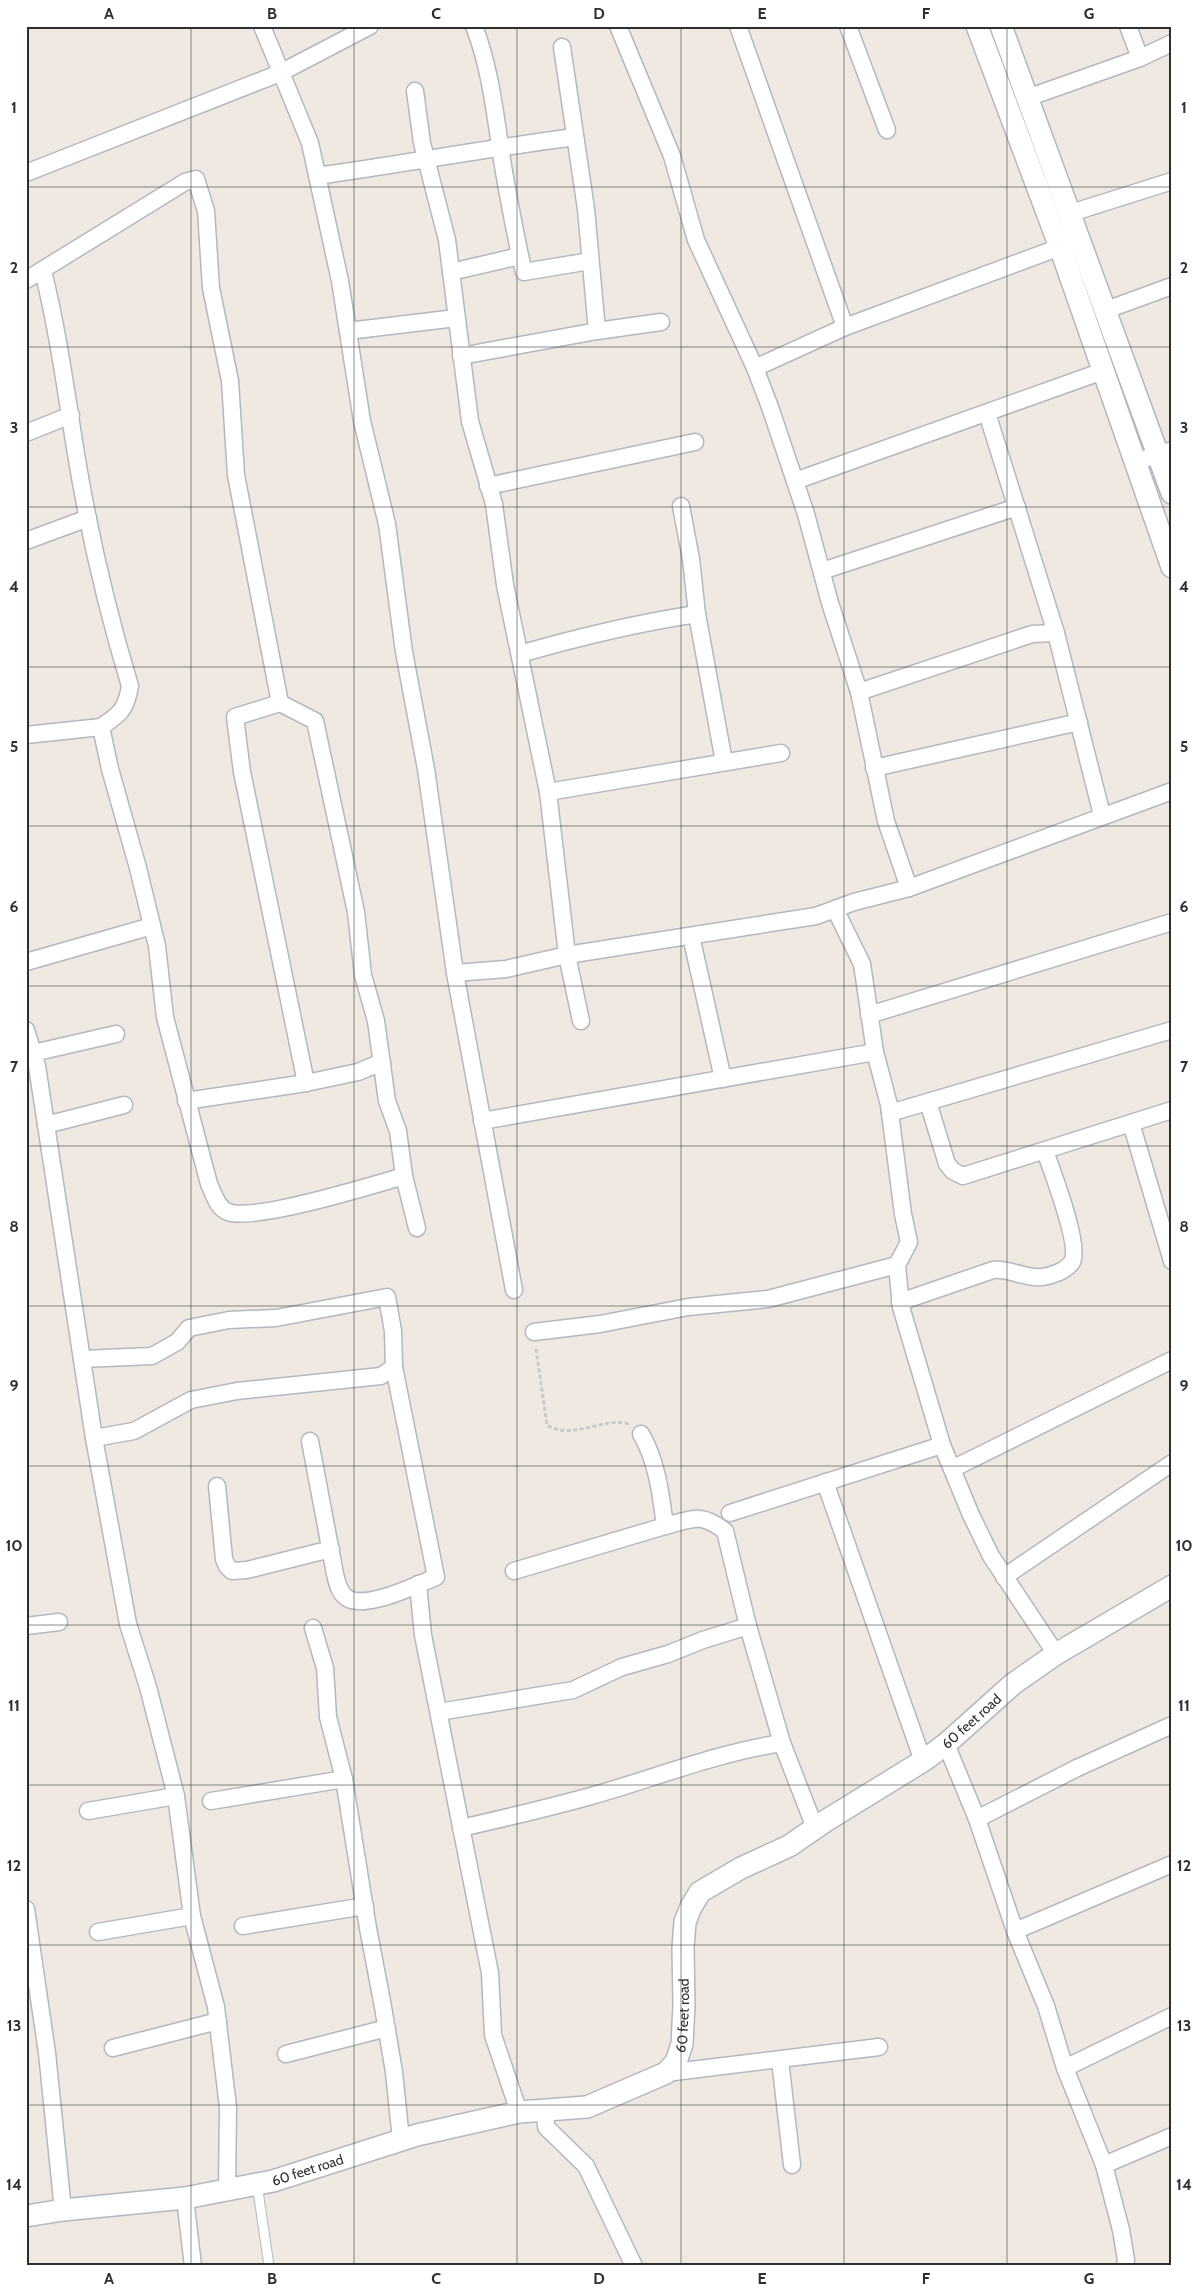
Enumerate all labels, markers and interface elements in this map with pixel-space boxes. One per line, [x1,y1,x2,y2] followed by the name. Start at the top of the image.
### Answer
[104,4,114,23] text: A
[267,4,277,23] text: B
[431,4,441,23] text: C
[593,4,605,23] text: D
[757,4,767,23] text: E
[922,4,931,23] text: F
[1084,4,1094,23] text: G
[11,98,17,117] text: 1
[1181,98,1187,117] text: 1
[10,258,18,277] text: 2
[1180,258,1188,277] text: 2
[10,418,18,437] text: 3
[1180,418,1188,437] text: 3
[9,577,19,596] text: 4
[1179,577,1189,596] text: 4
[10,737,18,756] text: 5
[1180,737,1188,756] text: 5
[10,897,19,916] text: 6
[1180,897,1189,916] text: 6
[10,1057,19,1076] text: 7
[1180,1057,1189,1076] text: 7
[9,1217,19,1236] text: 8
[1179,1217,1189,1236] text: 8
[10,1376,19,1395] text: 9
[1180,1376,1189,1395] text: 9
[5,1536,23,1555] text: 10
[1175,1536,1193,1555] text: 10
[938,1690,1005,1753] street label: 60 feet road
[8,1696,20,1715] text: 11
[1178,1696,1190,1715] text: 11
[7,1856,21,1875] text: 12
[1177,1856,1191,1875] text: 12
[671,1978,693,2055] street label: 60 feet road
[7,2016,21,2035] text: 13
[1177,2016,1191,2035] text: 13
[270,2150,346,2190] street label: 60 feet road
[6,2175,22,2194] text: 14
[1176,2175,1192,2194] text: 14
[104,2269,114,2288] text: A
[267,2269,277,2288] text: B
[431,2269,441,2288] text: C
[593,2269,605,2288] text: D
[757,2269,767,2288] text: E
[922,2269,931,2288] text: F
[1084,2269,1094,2288] text: G

